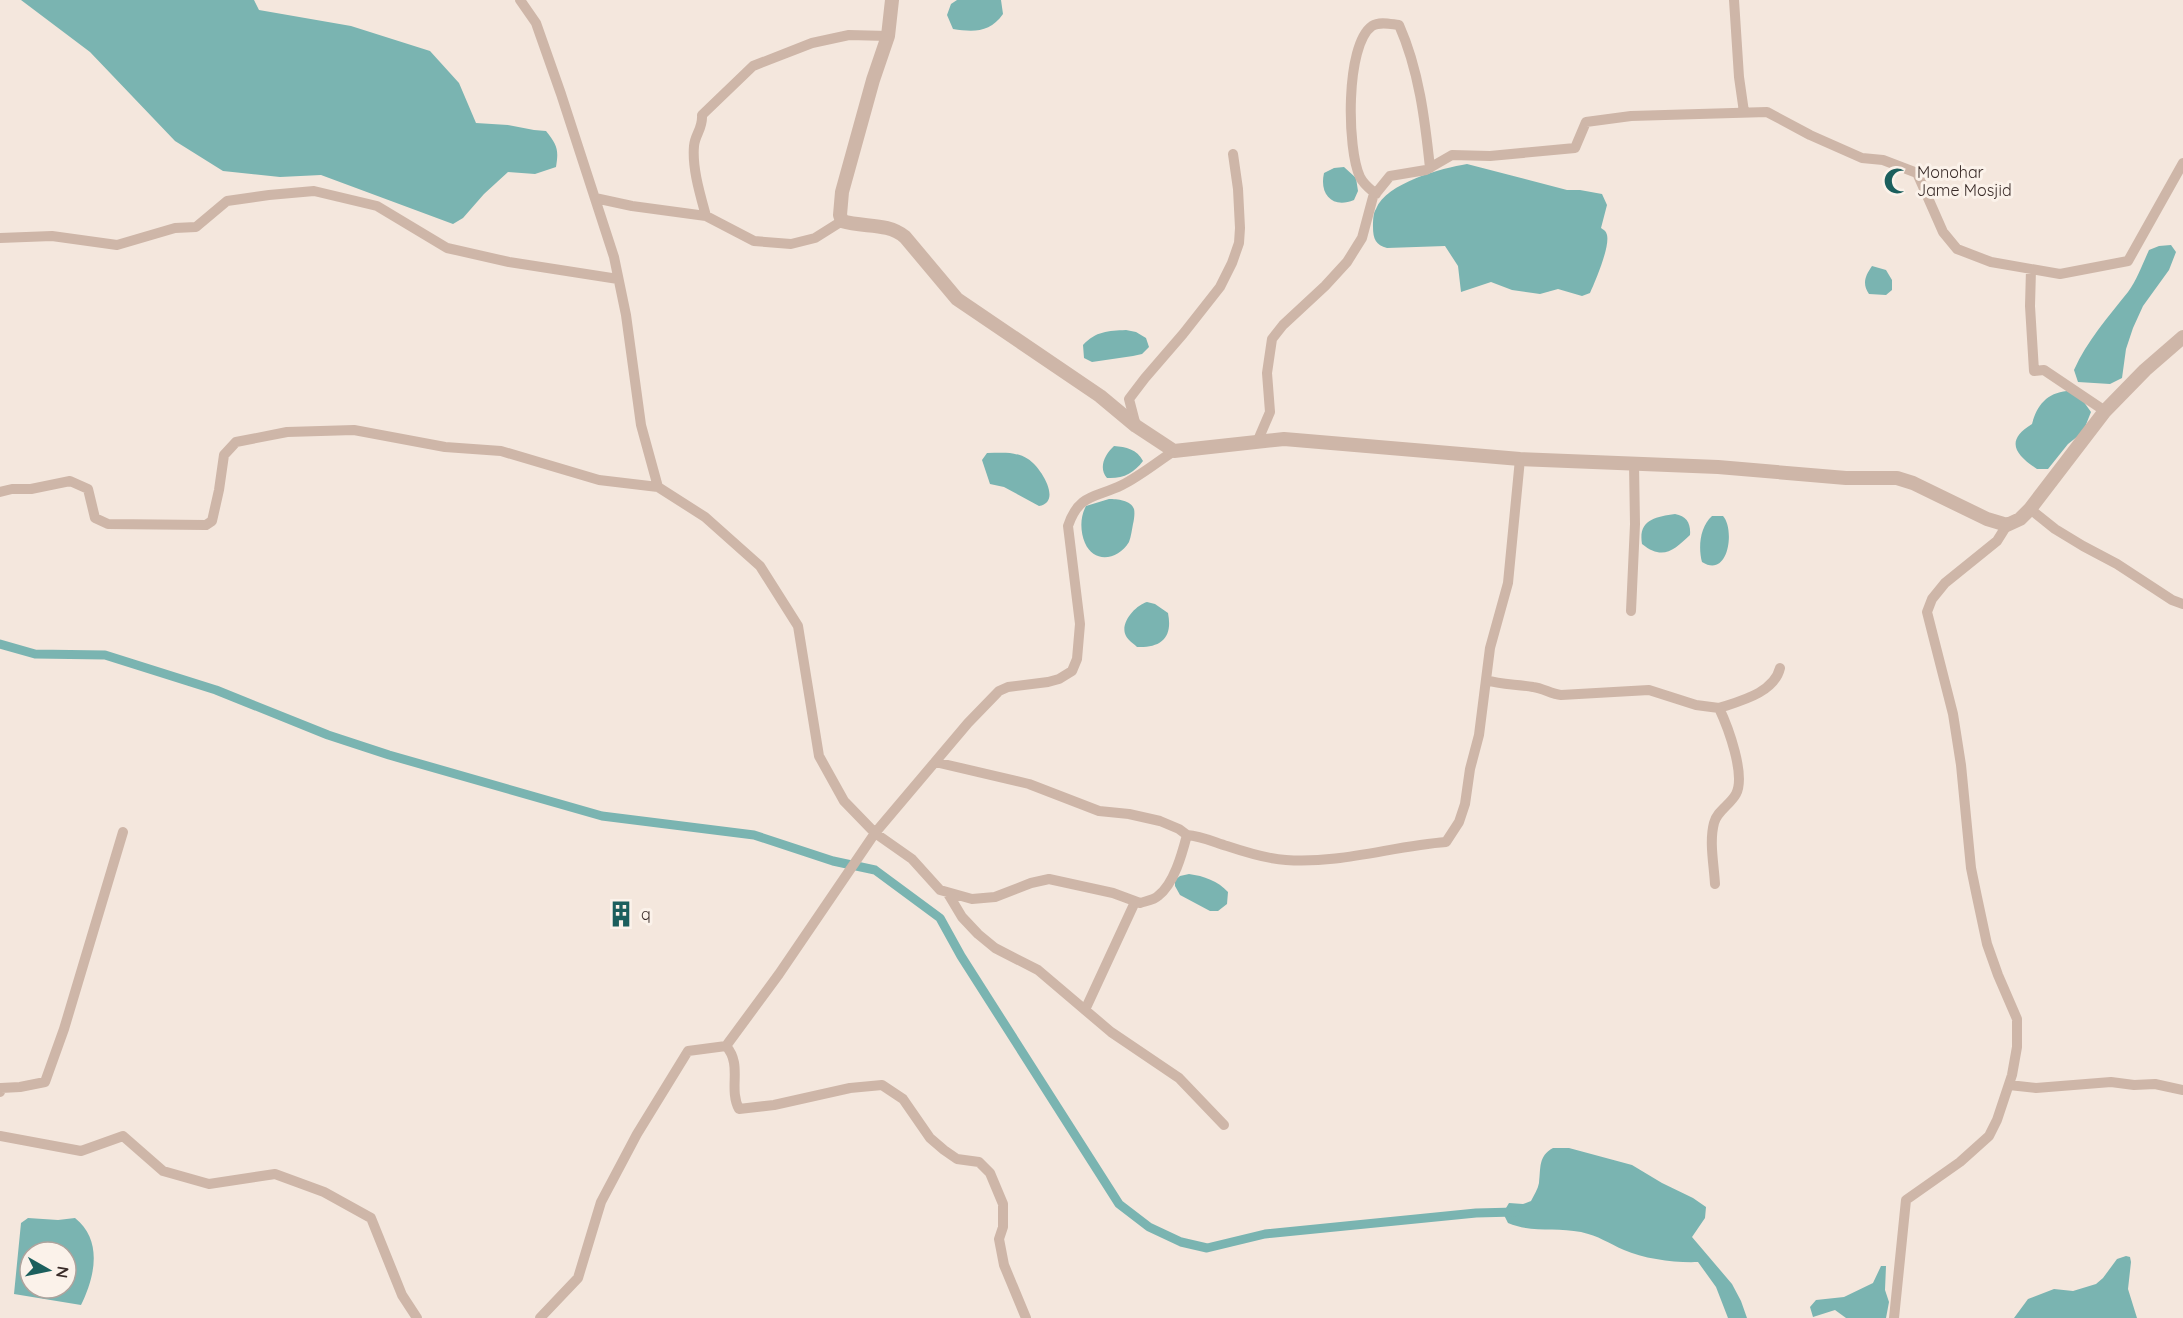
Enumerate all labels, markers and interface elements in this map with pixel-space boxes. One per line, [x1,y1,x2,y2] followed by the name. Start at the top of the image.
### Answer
[1917,162,2012,200] place label: Monohar Jame Mosjid
[1882,166,1912,196] mosque icon: Monohar Jame Mosjid
[606,899,636,929] building icon: q
[641,904,651,924] place label: q
[18,1240,78,1300] north arrow
[52,1265,74,1280] text: N

